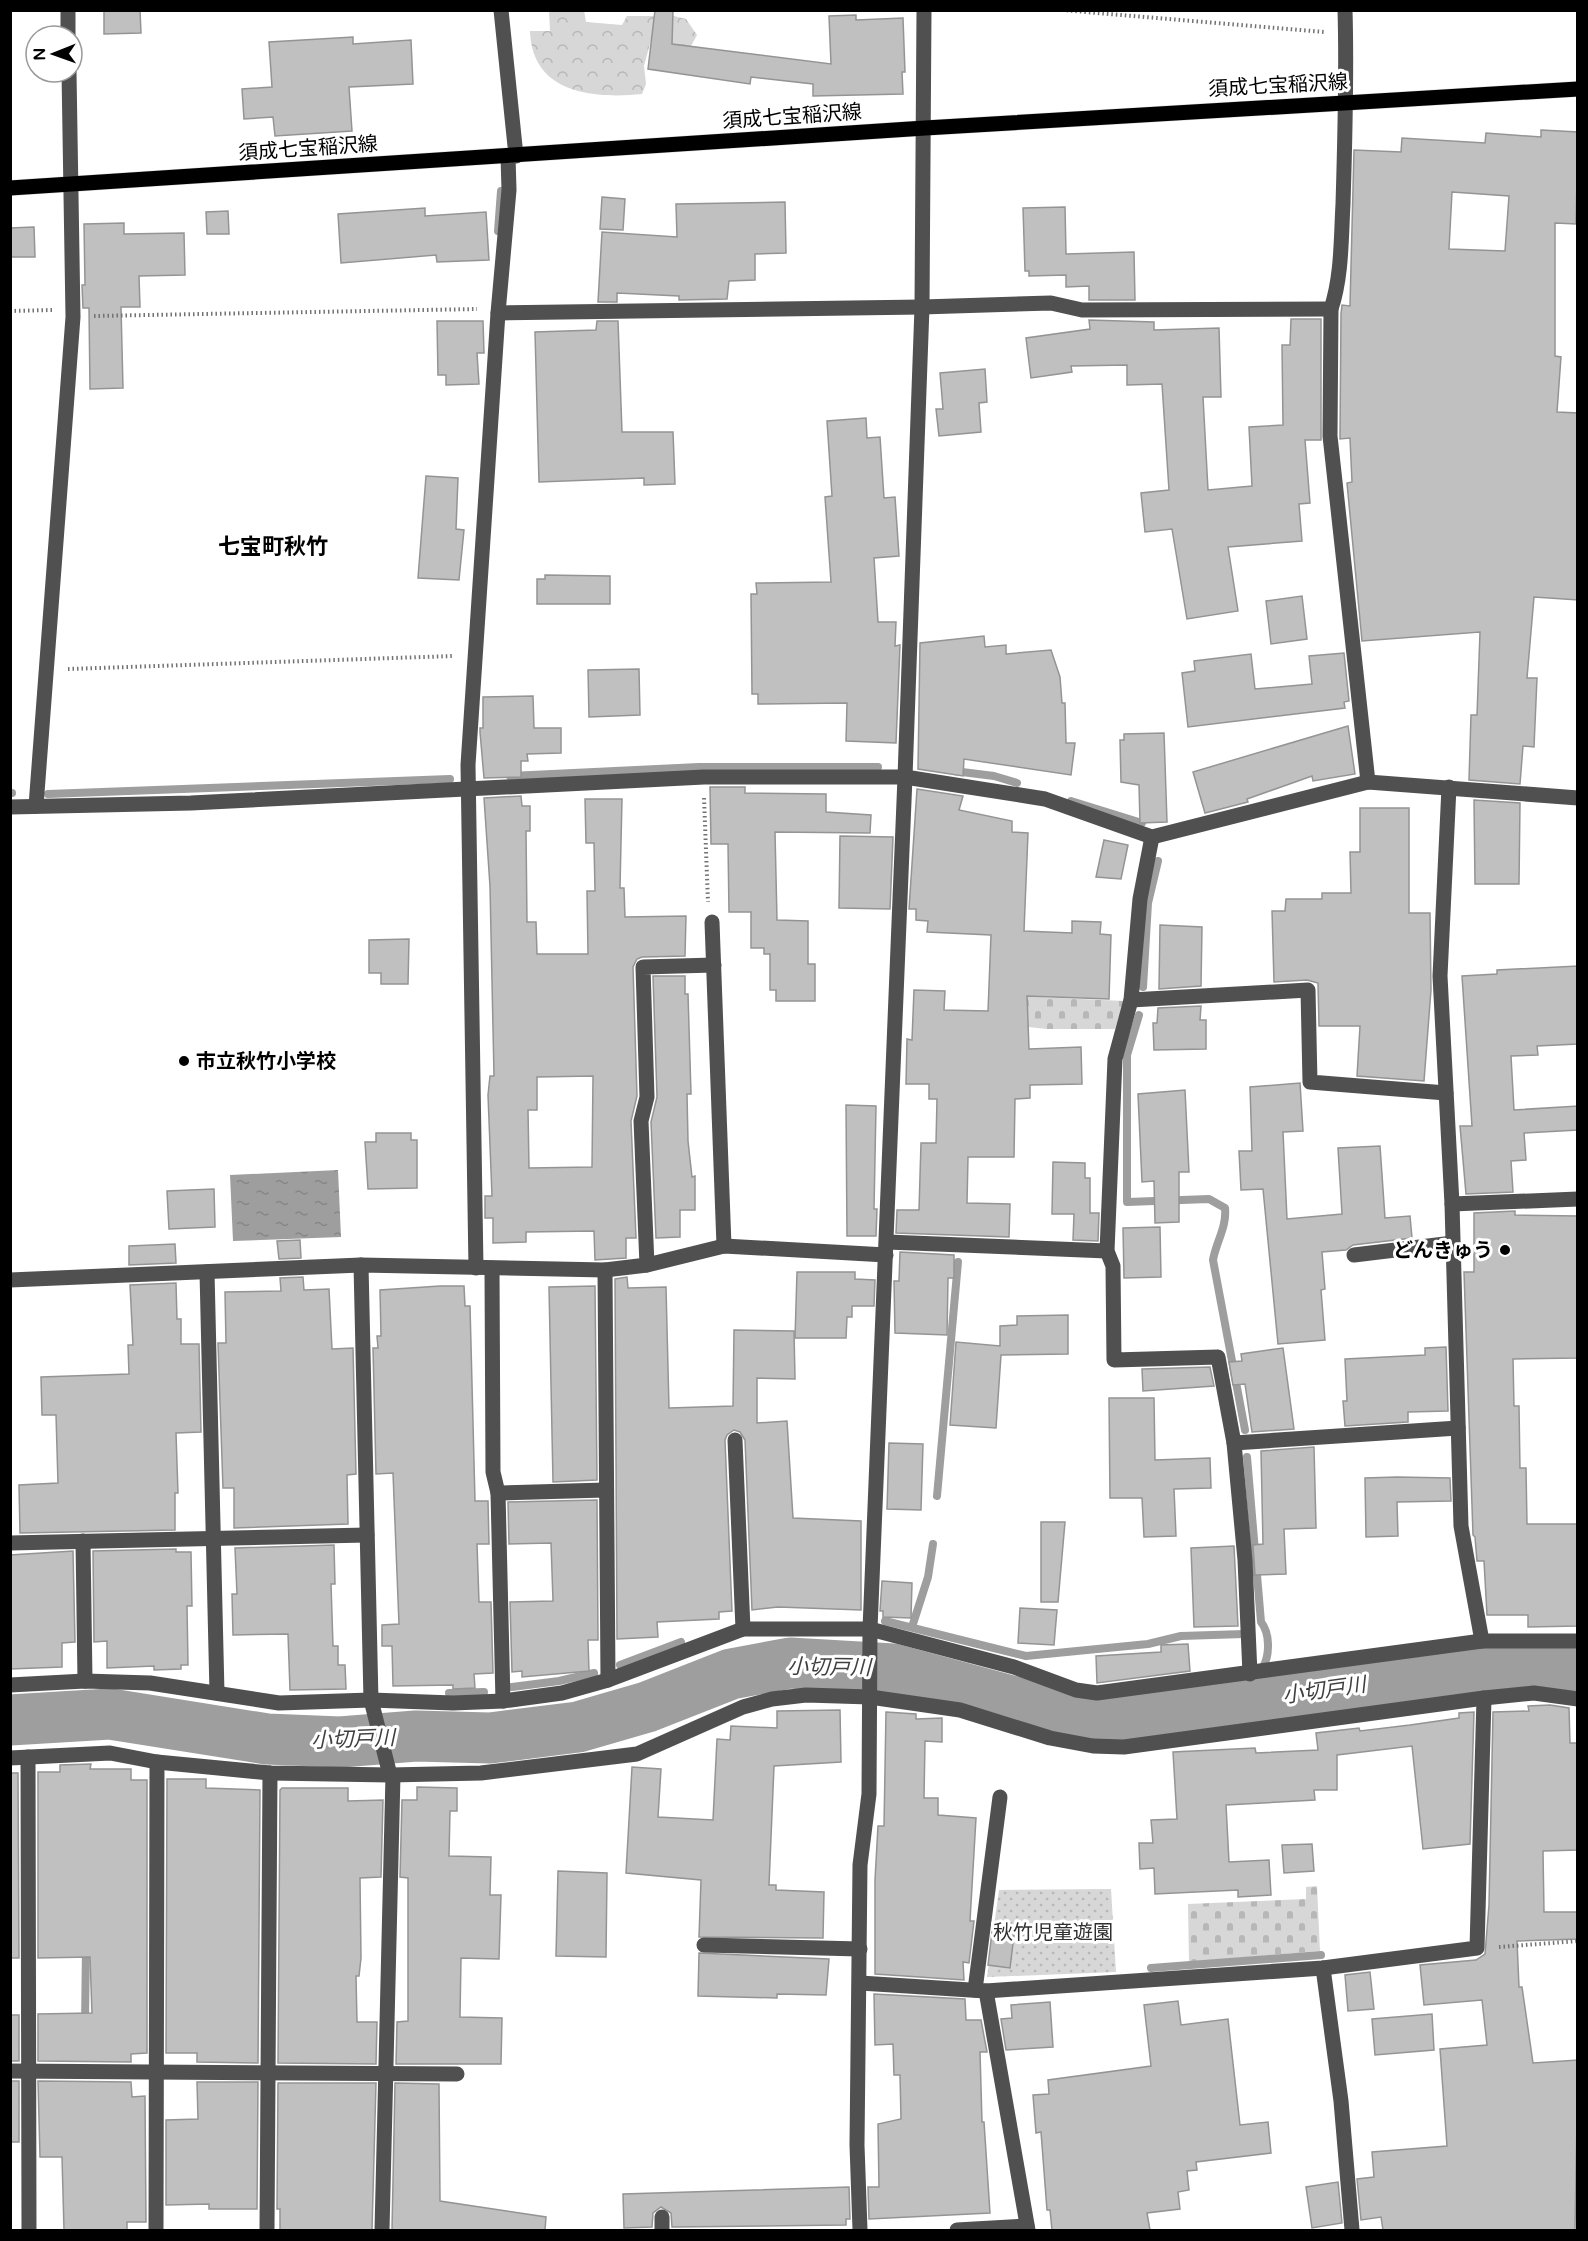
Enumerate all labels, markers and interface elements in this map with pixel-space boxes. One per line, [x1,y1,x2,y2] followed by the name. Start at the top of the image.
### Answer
[24,24,84,84] north arrow
[30,48,50,61] text: N
[1208,70,1349,102] street label: 須成七宝稲沢線
[721,100,863,134] street label: 須成七宝稲沢線
[237,132,379,166] street label: 須成七宝稲沢線
[218,534,328,560] district label: 七宝町秋竹
[196,1050,336,1074] place label: 市立秋竹小学校
[177,1054,191,1068] marker: 市立秋竹小学校
[1393,1239,1493,1263] place label: どんきゅう
[1498,1243,1512,1257] marker: どんきゅう
[787,1654,873,1681] water label: 小切戸川
[1281,1672,1369,1709] water label: 小切戸川
[311,1725,397,1753] water label: 小切戸川
[993,1921,1113,1945] park label: 秋竹児童遊園

